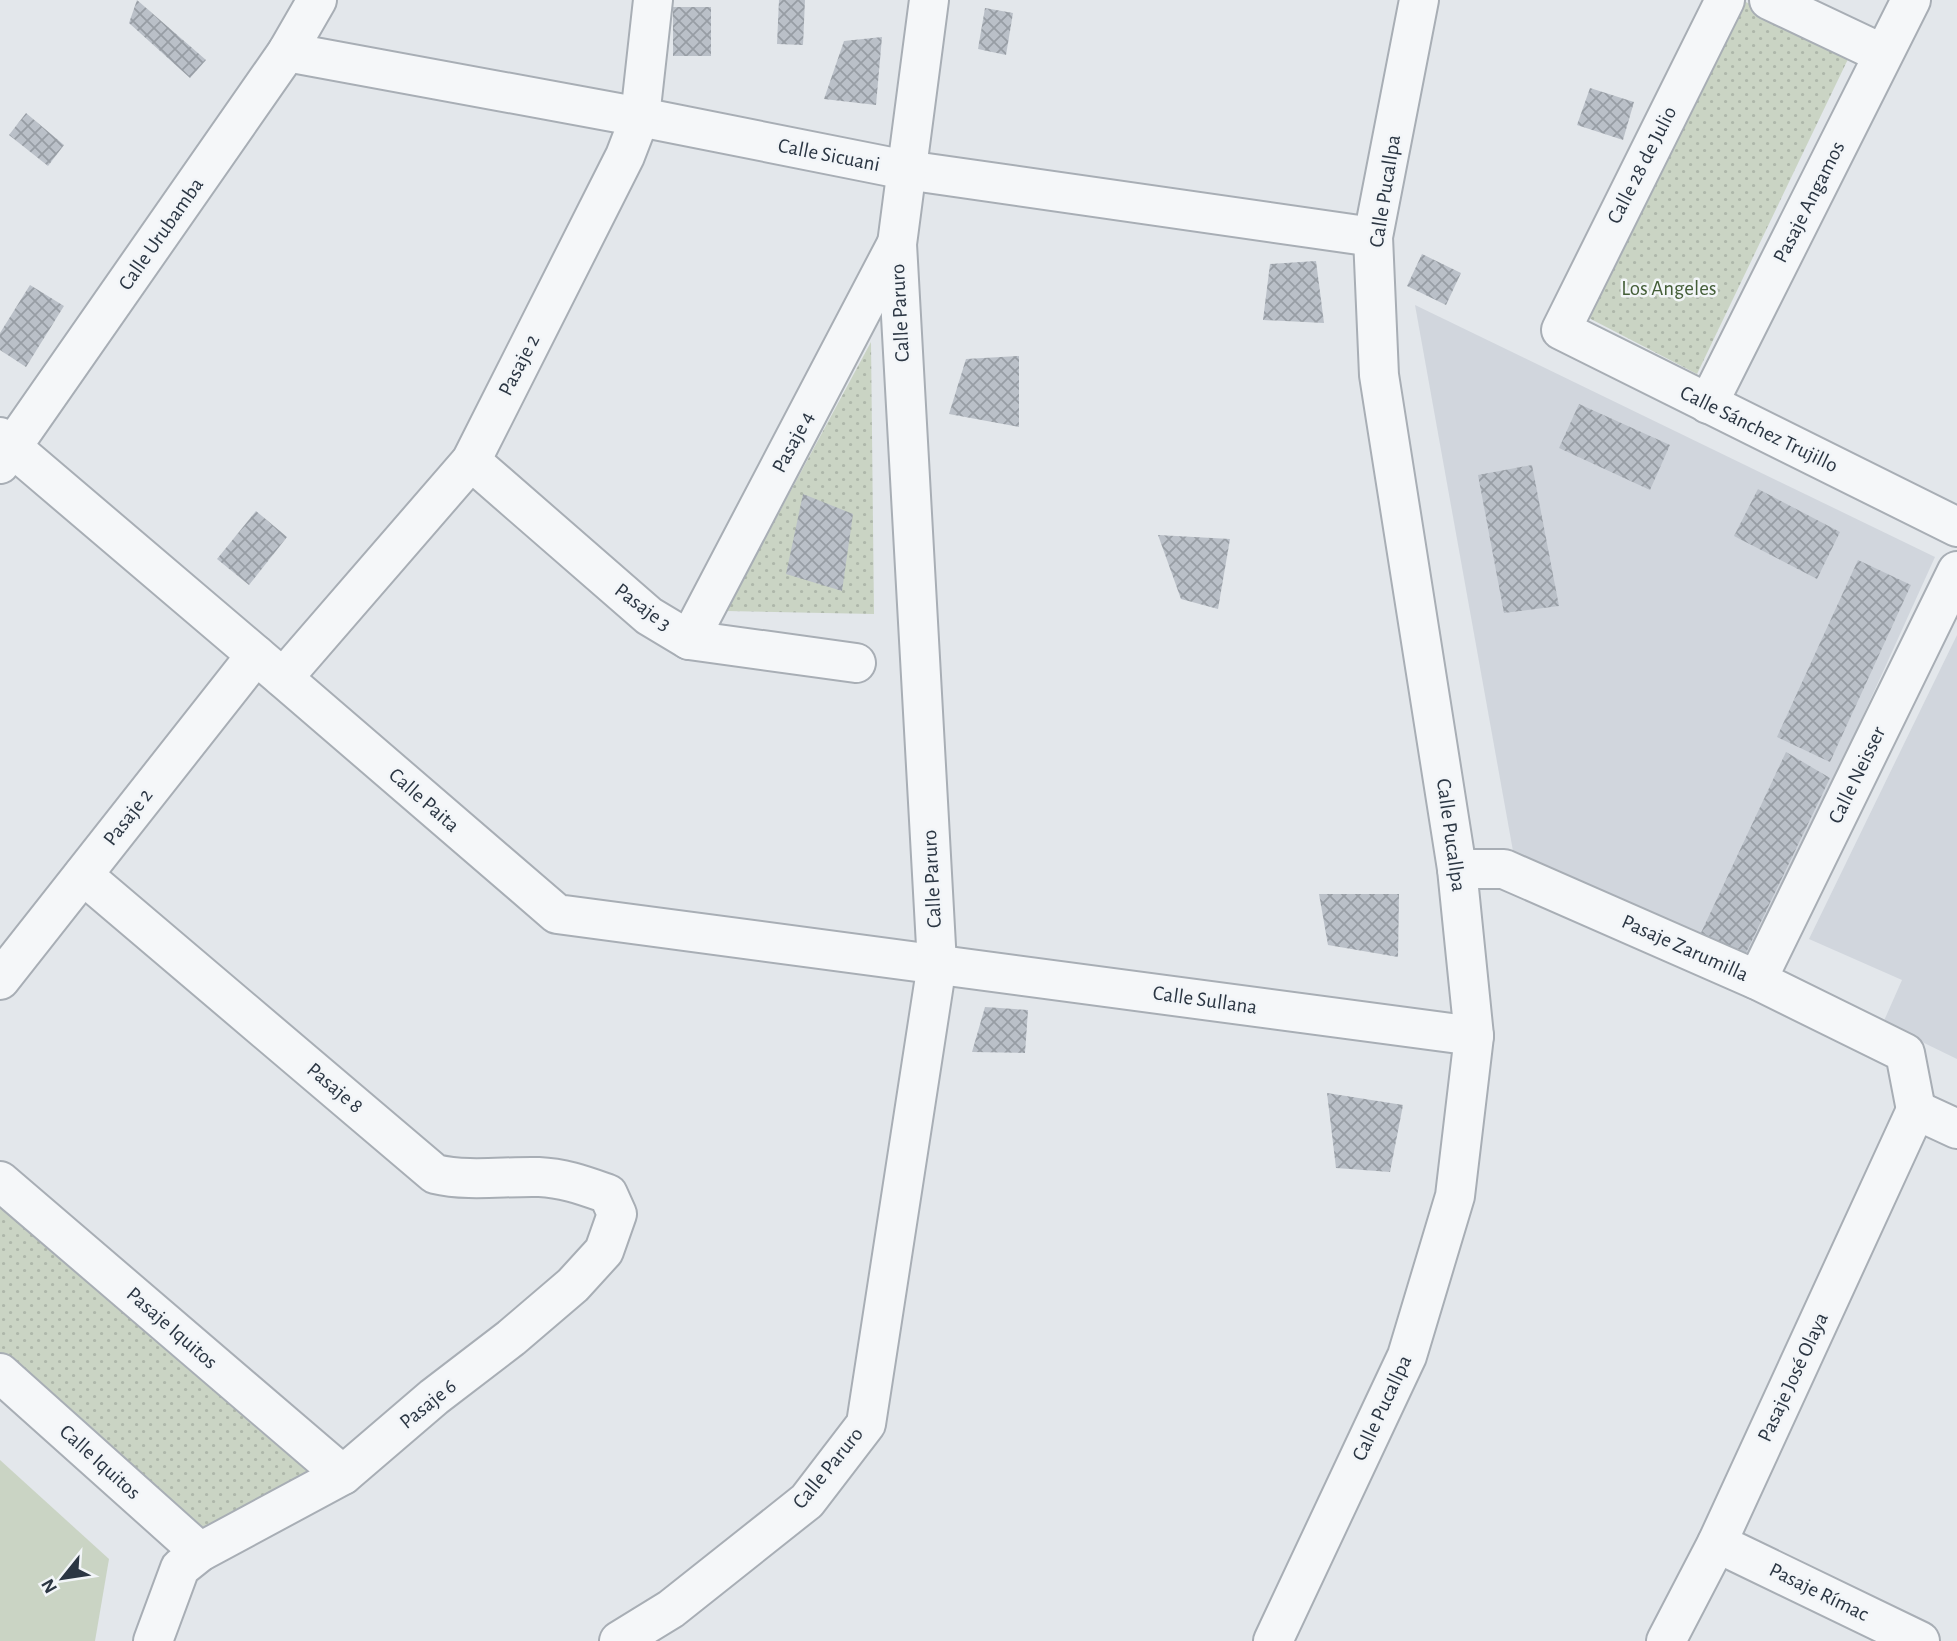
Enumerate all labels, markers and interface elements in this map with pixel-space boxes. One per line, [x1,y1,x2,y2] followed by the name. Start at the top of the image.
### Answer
[1603,103,1681,227] street label: Calle 28 de Julio
[1366,133,1404,249] street label: Calle Pucallpa
[776,135,882,175] street label: Calle Sicuani
[1769,138,1849,266] street label: Pasaje Angamos
[115,174,208,294] street label: Calle Urubamba
[887,263,913,363] street label: Calle Paruro
[1621,278,1717,299] park label: Los Angeles
[495,331,543,399] street label: Pasaje 2
[1677,382,1841,476] street label: Calle Sánchez Trujillo
[768,408,818,476] street label: Pasaje 4
[611,579,675,635] street label: Pasaje 3
[1825,723,1890,827] street label: Calle Neisser
[385,764,463,836] street label: Calle Paita
[1433,777,1469,893] street label: Calle Pucallpa
[99,785,157,849] street label: Pasaje 2
[919,829,945,929] street label: Calle Paruro
[1619,911,1752,985] street label: Pasaje Zarumilla
[1151,982,1259,1018] street label: Calle Sullana
[303,1059,367,1117] street label: Pasaje 8
[123,1283,221,1373] street label: Pasaje Iquitos
[1754,1309,1832,1445] street label: Pasaje José Olaya
[1348,1352,1416,1464] street label: Calle Pucallpa
[396,1375,460,1433] street label: Pasaje 6
[56,1421,144,1503] street label: Calle Iquitos
[789,1423,867,1513] street label: Calle Paruro
[28,1543,98,1613] north arrow
[1766,1559,1872,1625] street label: Pasaje Rímac
[38,1575,61,1596] text: N

